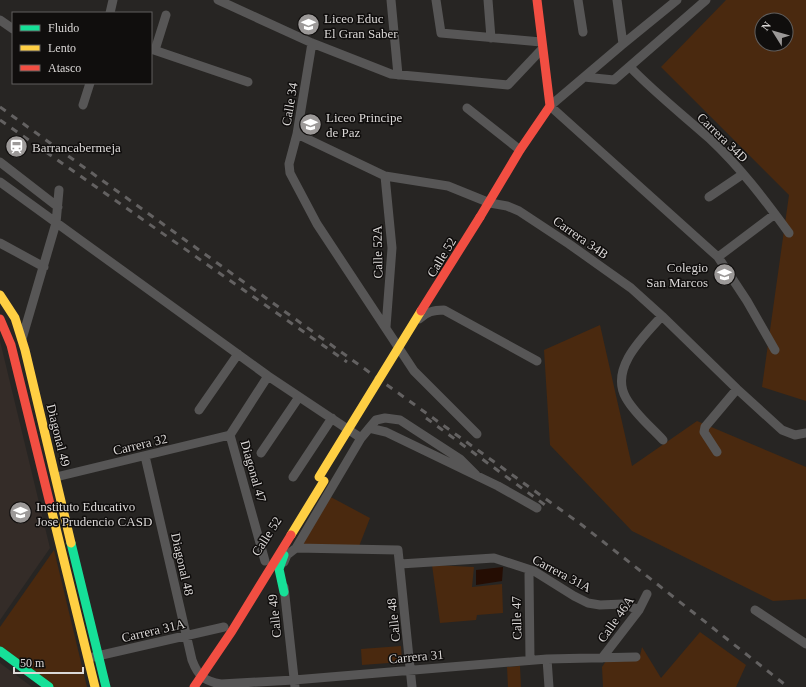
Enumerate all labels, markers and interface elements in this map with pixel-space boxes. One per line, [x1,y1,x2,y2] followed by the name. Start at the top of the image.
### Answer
[324,11,398,41] place label: Liceo Educ El Gran Saber
[12,12,152,84] legend
[296,12,322,38] school or university icon: Liceo Educ El Gran Saber
[754,12,794,52] north arrow
[759,19,773,33] text: N
[48,21,79,35] text: Fluido
[48,41,76,55] text: Lento
[48,61,81,75] text: Atasco
[278,81,301,127] street label: Calle 34
[326,110,402,140] place label: Liceo Principe de Paz
[694,110,751,165] street label: Carrera 34D
[298,111,324,137] school or university icon: Liceo Principe de Paz
[4,134,30,160] station icon: Barrancabermeja
[32,140,121,155] place label: Barrancabermeja
[550,213,611,262] street label: Carrera 34B
[370,225,385,279] street label: Calle 52A
[424,235,459,280] street label: Calle 52
[646,260,708,290] place label: Colegio San Marcos
[711,261,737,287] school or university icon: Colegio San Marcos
[44,402,74,468] street label: Diagonal 49
[112,431,169,458] street label: Carrera 32
[238,438,270,504] street label: Diagonal 47
[36,499,152,529] place label: Instituto Educativo Jose Prudencio CASD
[8,500,34,526] school or university icon: Instituto Educativo Jose Prudencio CASD
[248,514,285,559] street label: Calle 52
[168,531,197,597] street label: Diagonal 48
[530,552,594,596] street label: Carrera 31A
[265,593,284,638] street label: Calle 49
[594,593,637,645] street label: Calle 46A
[509,596,524,640] street label: Calle 47
[384,597,403,642] street label: Calle 48
[120,616,187,645] street label: Carrera 31A
[388,647,444,666] street label: Carrera 31
[14,649,83,675] scale bar
[20,656,45,670] text: 50 m

